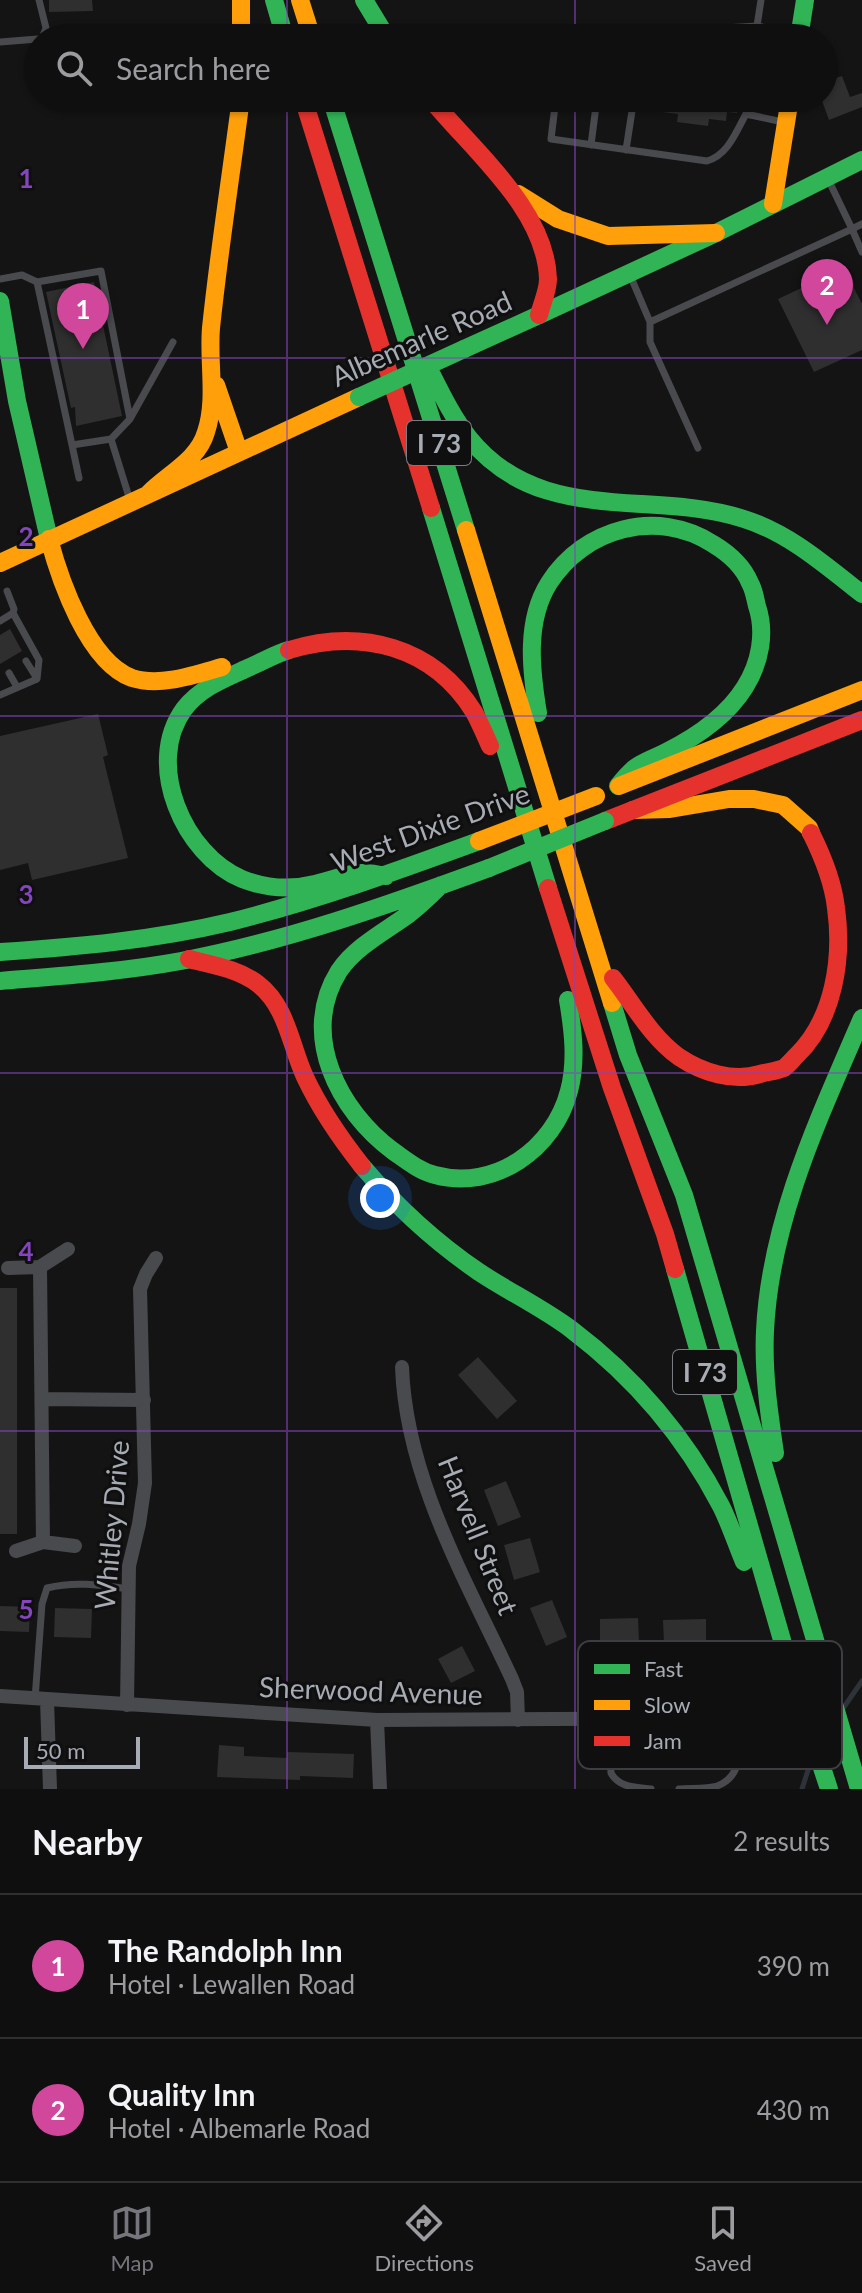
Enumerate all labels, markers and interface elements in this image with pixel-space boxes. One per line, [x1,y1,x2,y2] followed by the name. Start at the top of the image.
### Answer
[24,24,838,112] search box
[52,46,96,90] icon: search
[116,50,271,86] text: Search here
[18,162,34,194] text: 1
[801,259,853,325] pin: 2
[57,283,109,349] pin: 1
[326,283,516,393] street label: Albemarle Road
[407,421,471,465] road number: I 73
[18,520,34,552] text: 2
[326,775,534,879] street label: West Dixie Drive
[18,878,34,910] text: 3
[360,1178,400,1218] your location
[18,1235,34,1267] text: 4
[673,1350,737,1394] road number: I 73
[87,1439,135,1611] street label: Whitley Drive
[432,1451,526,1619] street label: Harvell Street
[18,1593,34,1625] text: 5
[578,1641,842,1769] legend
[644,1655,683,1682] text: Fast
[259,1669,483,1711] street label: Sherwood Avenue
[644,1691,691,1718] text: Slow
[644,1727,682,1754] text: Jam
[24,1733,140,1769] scale bar
[36,1737,85,1764] text: 50 m
[32,1821,143,1862] text: Nearby
[733,1825,830,1857] text: 2 results
[108,1932,343,1968] text: The Randolph Inn
[50,1950,66,1982] text: 1
[757,1950,830,1982] text: 390 m
[108,1968,355,2000] text: Hotel · Lewallen Road
[108,2076,255,2112] text: Quality Inn
[50,2094,66,2126] text: 2
[757,2094,830,2126] text: 430 m
[108,2112,370,2144] text: Hotel · Albemarle Road
[110,2201,154,2276] tab: Map
[375,2201,474,2276] tab: Directions
[694,2201,752,2276] tab: Saved

